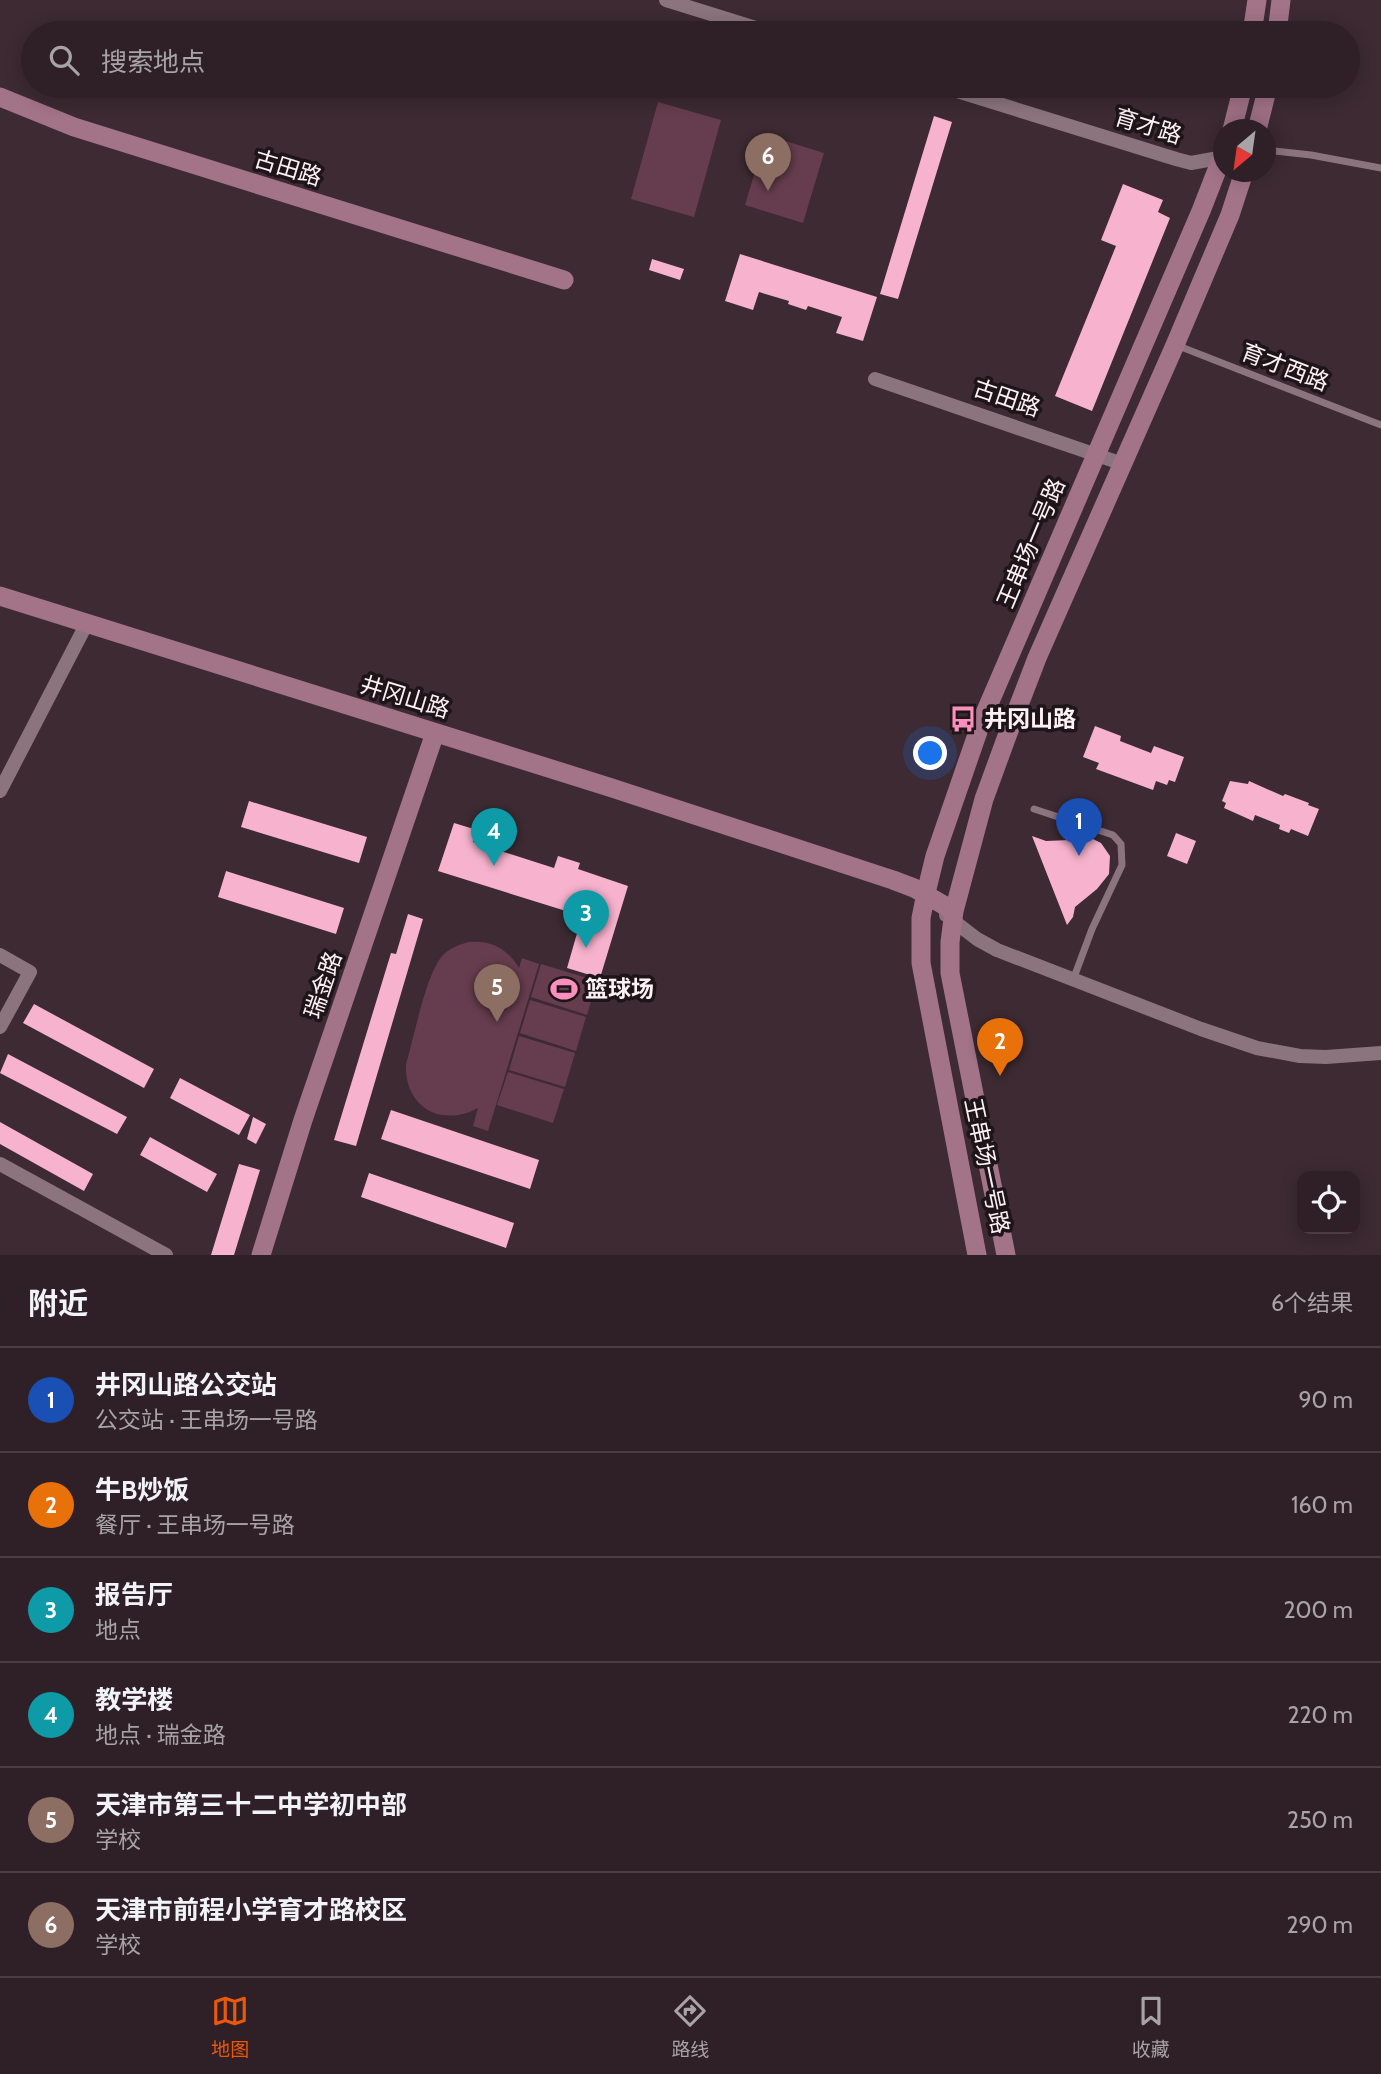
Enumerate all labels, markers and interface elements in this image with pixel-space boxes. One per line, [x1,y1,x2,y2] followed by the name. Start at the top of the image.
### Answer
[21,21,1360,98] search box
[45,41,83,79] icon: search
[101,46,205,78] text: 搜索地点
[1111,103,1185,149] street label: 育才路
[1213,119,1276,182] north arrow
[745,133,791,191] pin: 6
[251,145,325,191] street label: 古田路
[1237,337,1333,397] street label: 育才西路
[970,374,1044,422] street label: 古田路
[991,474,1071,612] street label: 王串场一号路
[357,670,453,724] street label: 井冈山路
[948,704,978,734] bus stop icon: 井冈山路
[984,705,1076,733] place label: 井冈山路
[913,736,947,770] your location
[1056,798,1102,856] pin: 1
[471,808,517,866] pin: 4
[563,890,609,948] pin: 3
[299,948,347,1022] street label: 瑞金路
[474,964,520,1022] pin: 5
[549,974,579,1004] sports icon: 篮球场
[585,975,654,1003] place label: 篮球场
[977,1018,1023,1076] pin: 2
[959,1096,1015,1236] street label: 王串场一号路
[1297,1171,1360,1234] map controls
[1297,1171,1360,1234] button: locate
[28,1285,88,1322] text: 附近
[1271,1289,1353,1317] text: 6个结果
[95,1369,277,1401] text: 井冈山路公交站
[47,1386,55,1414] text: 1
[1299,1386,1353,1414] text: 90 m
[95,1406,318,1434] text: 公交站 · 王串场一号路
[95,1474,189,1506] text: 牛B炒饭
[45,1491,57,1519] text: 2
[1291,1491,1353,1519] text: 160 m
[95,1511,295,1539] text: 餐厅 · 王串场一号路
[95,1579,173,1611] text: 报告厅
[45,1596,57,1624] text: 3
[1283,1596,1353,1624] text: 200 m
[95,1616,141,1644] text: 地点
[95,1684,173,1716] text: 教学楼
[44,1701,58,1729] text: 4
[1287,1701,1353,1729] text: 220 m
[95,1721,226,1749] text: 地点 · 瑞金路
[95,1789,407,1821] text: 天津市第三十二中学初中部
[45,1806,57,1834] text: 5
[1287,1806,1353,1834] text: 250 m
[95,1826,141,1854] text: 学校
[95,1894,407,1926] text: 天津市前程小学育才路校区
[45,1911,57,1939] text: 6
[1286,1911,1353,1939] text: 290 m
[95,1931,141,1959] text: 学校
[211,1992,249,2061] tab: 地图
[671,1992,710,2061] tab: 路线
[1132,1992,1170,2061] tab: 收藏

